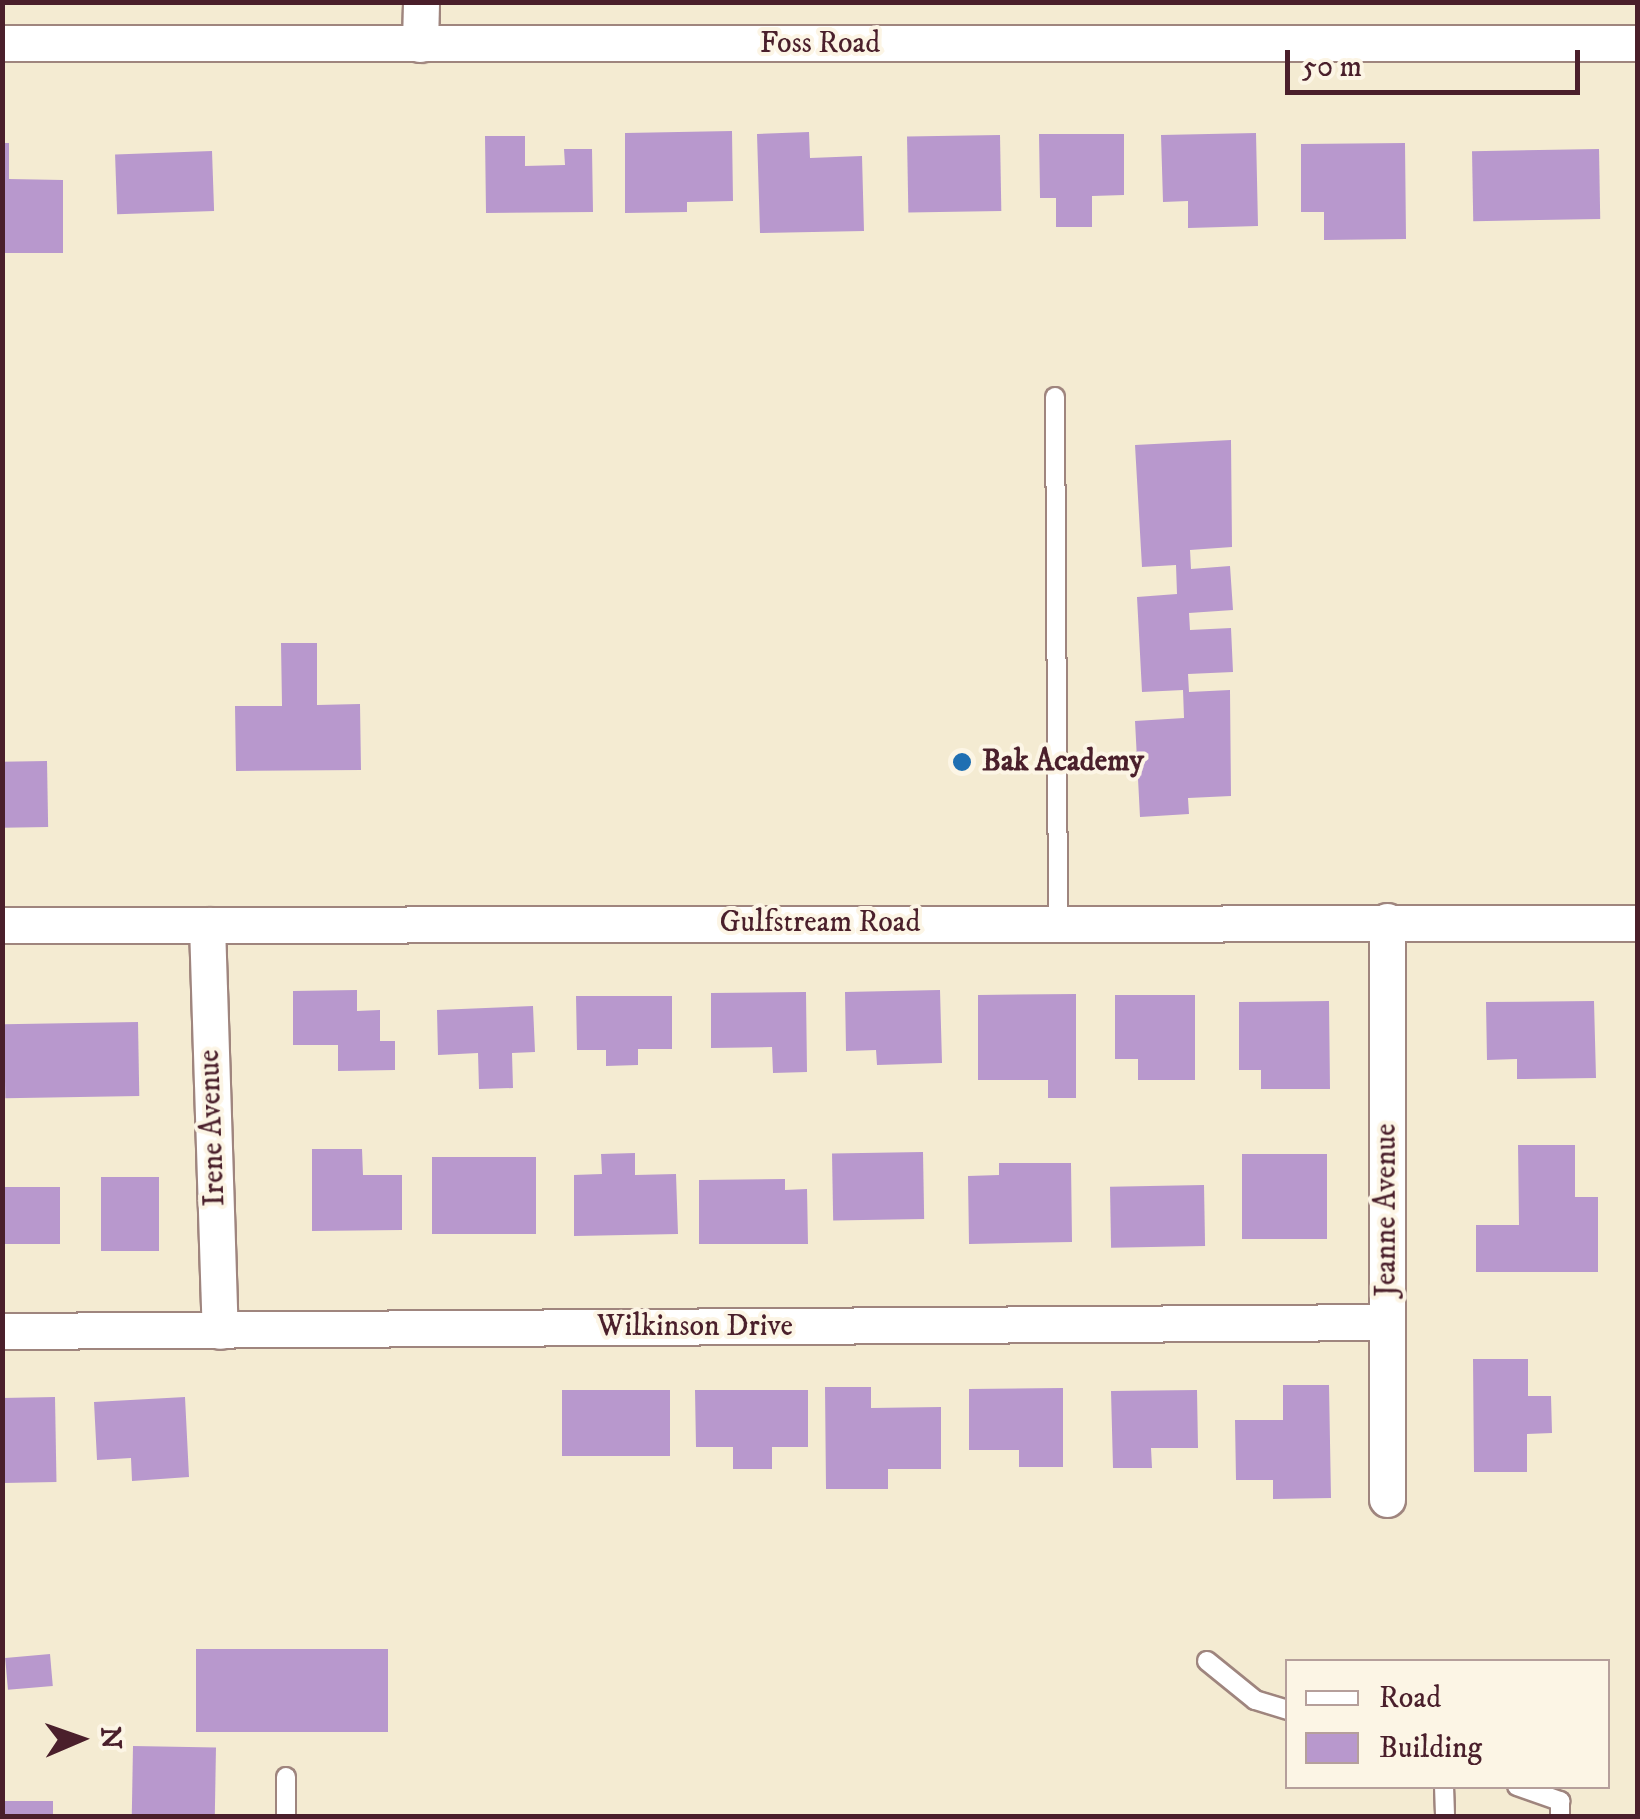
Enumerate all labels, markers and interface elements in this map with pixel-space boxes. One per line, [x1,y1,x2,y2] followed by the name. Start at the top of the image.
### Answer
[760,26,880,62] street label: Foss Road
[1290,30,1585,92] scale bar
[1302,49,1362,86] text: 50 m
[982,744,1144,780] place label: Bak Academy
[951,751,973,773] marker: Bak Academy
[719,905,921,941] street label: Gulfstream Road
[192,1049,234,1207] street label: Irene Avenue
[1369,1123,1405,1297] street label: Jeanne Avenue
[597,1309,793,1345] street label: Wilkinson Drive
[1285,1659,1610,1789] legend
[1379,1680,1441,1717] text: Road
[30,1689,130,1789] north arrow
[93,1726,128,1750] text: N
[1379,1730,1482,1767] text: Building

